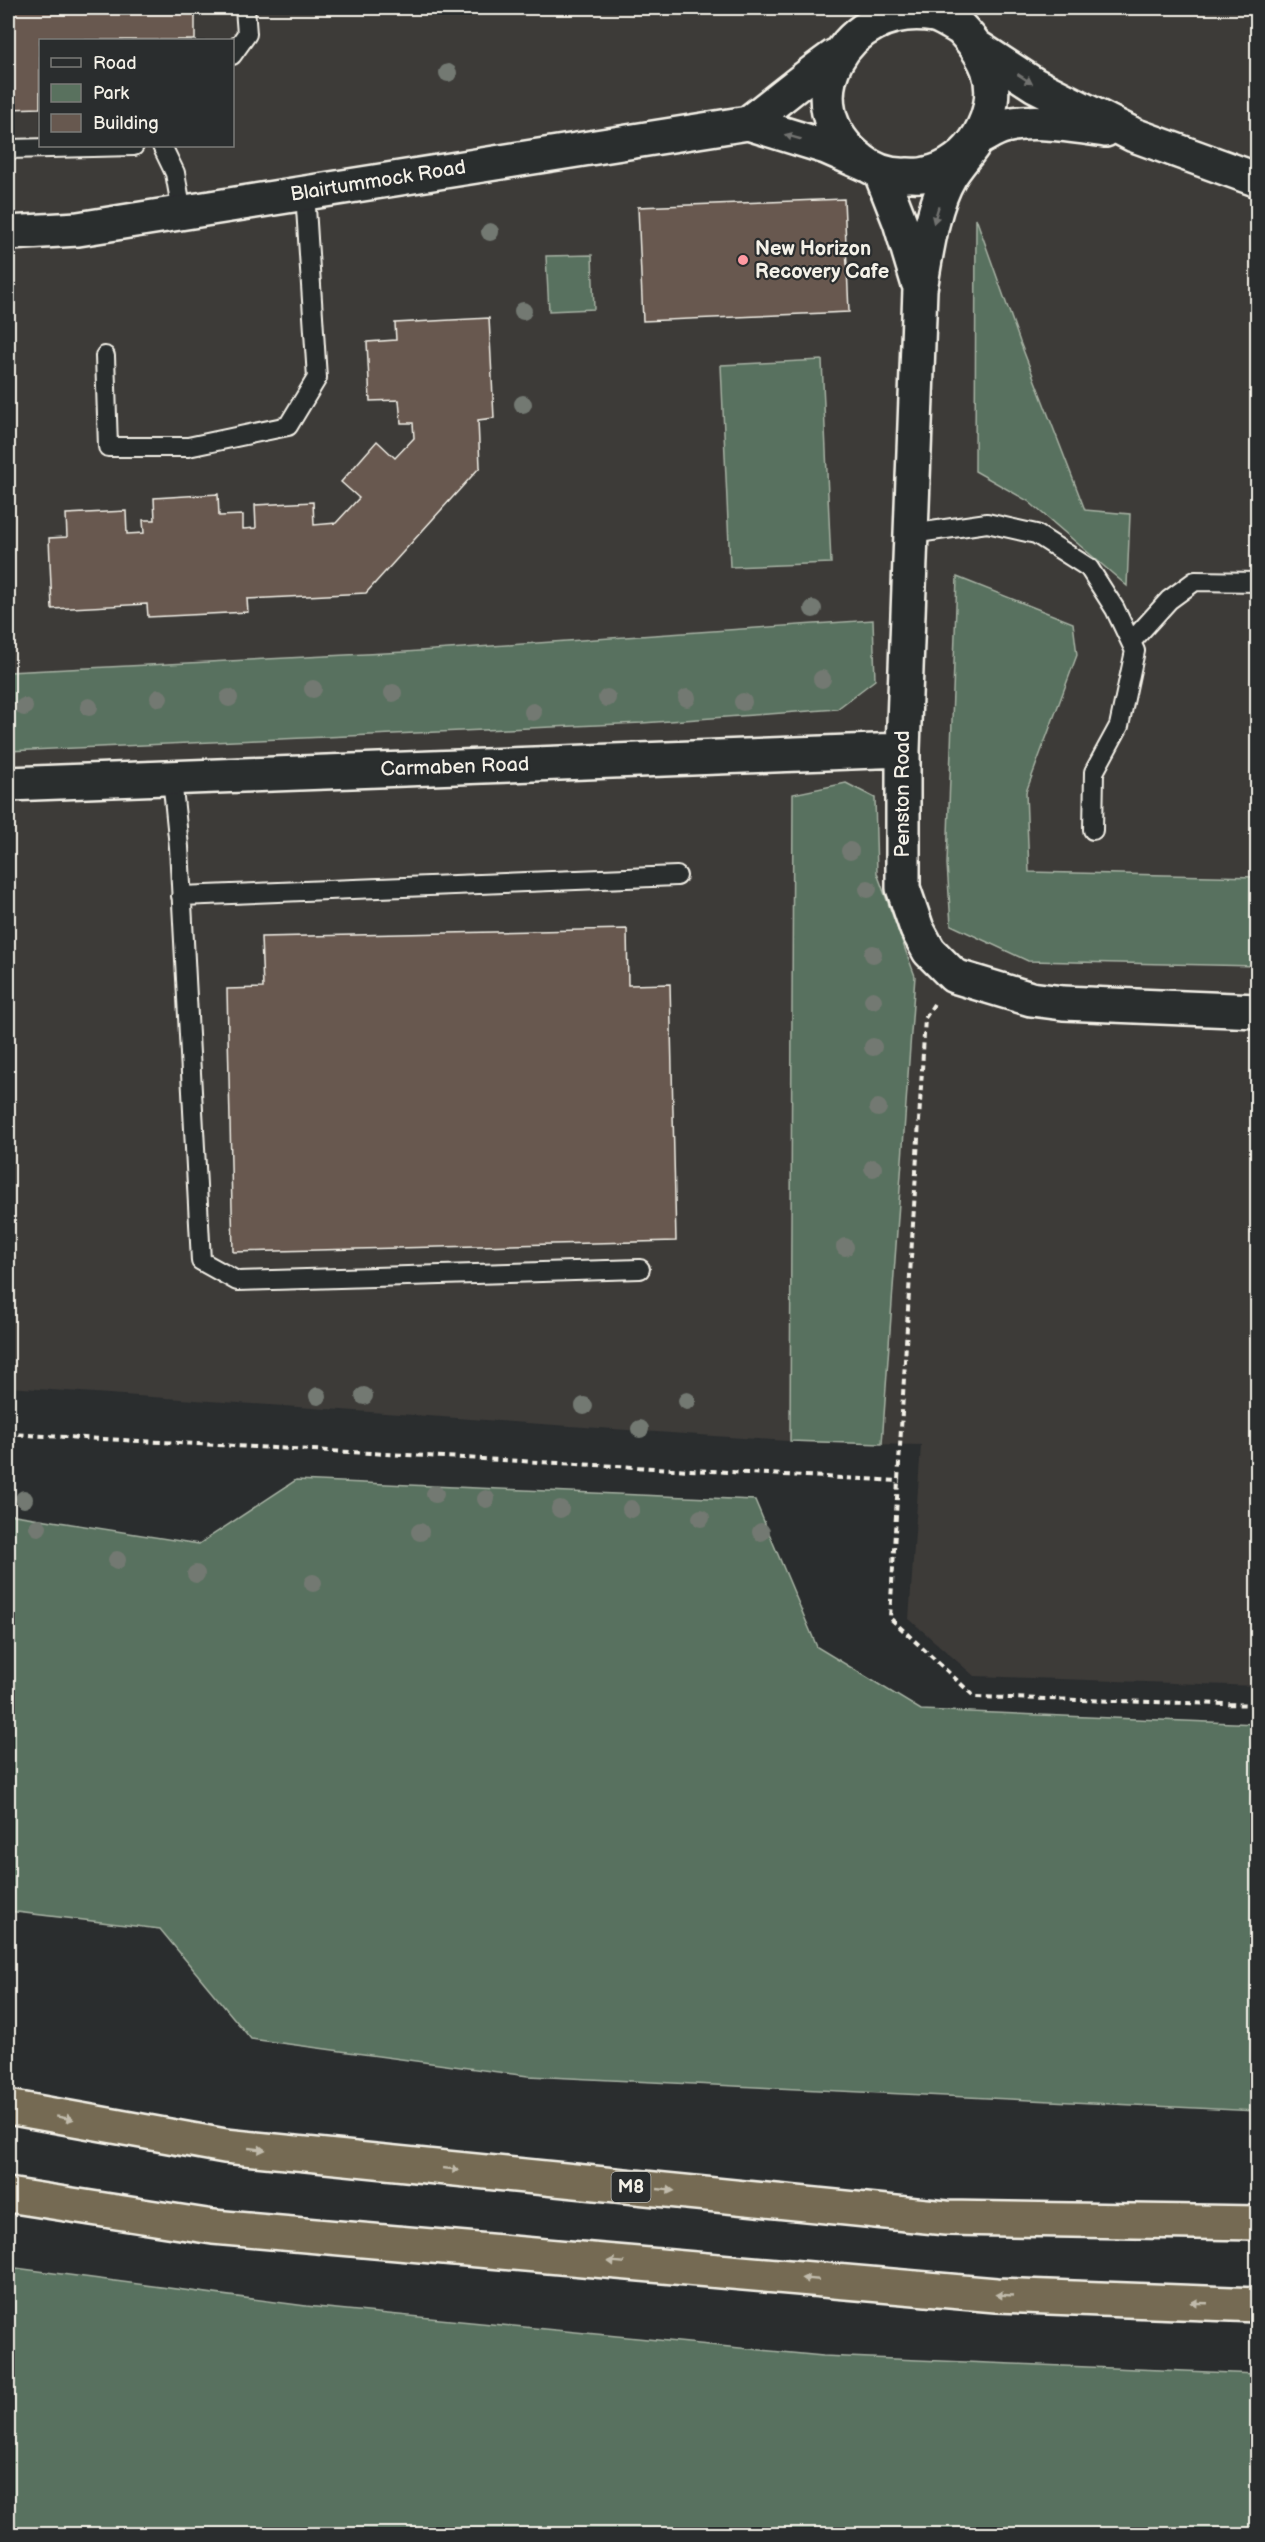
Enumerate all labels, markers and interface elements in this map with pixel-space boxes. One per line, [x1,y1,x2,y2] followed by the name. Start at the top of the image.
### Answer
[39,39,234,147] legend
[93,53,137,74] text: Road
[1017,73,1033,85] one-way arrow
[93,83,129,104] text: Park
[93,113,159,134] text: Building
[784,132,802,141] one-way arrow
[289,155,467,207] street label: Blairtummock Road
[931,206,940,224] one-way arrow
[755,237,889,284] place label: New Horizon Recovery Cafe
[736,253,750,267] marker: New Horizon Recovery Cafe
[891,731,915,857] street label: Penston Road
[380,752,530,782] street label: Carmaben Road
[56,2113,75,2122] one-way arrow
[248,2144,267,2154] one-way arrow
[442,2164,461,2174] one-way arrow
[612,2172,650,2202] road number: M8
[657,2185,676,2195] one-way arrow
[606,2257,625,2267] one-way arrow
[800,2274,819,2284] one-way arrow
[995,2291,1014,2300] one-way arrow
[1190,2298,1209,2307] one-way arrow

